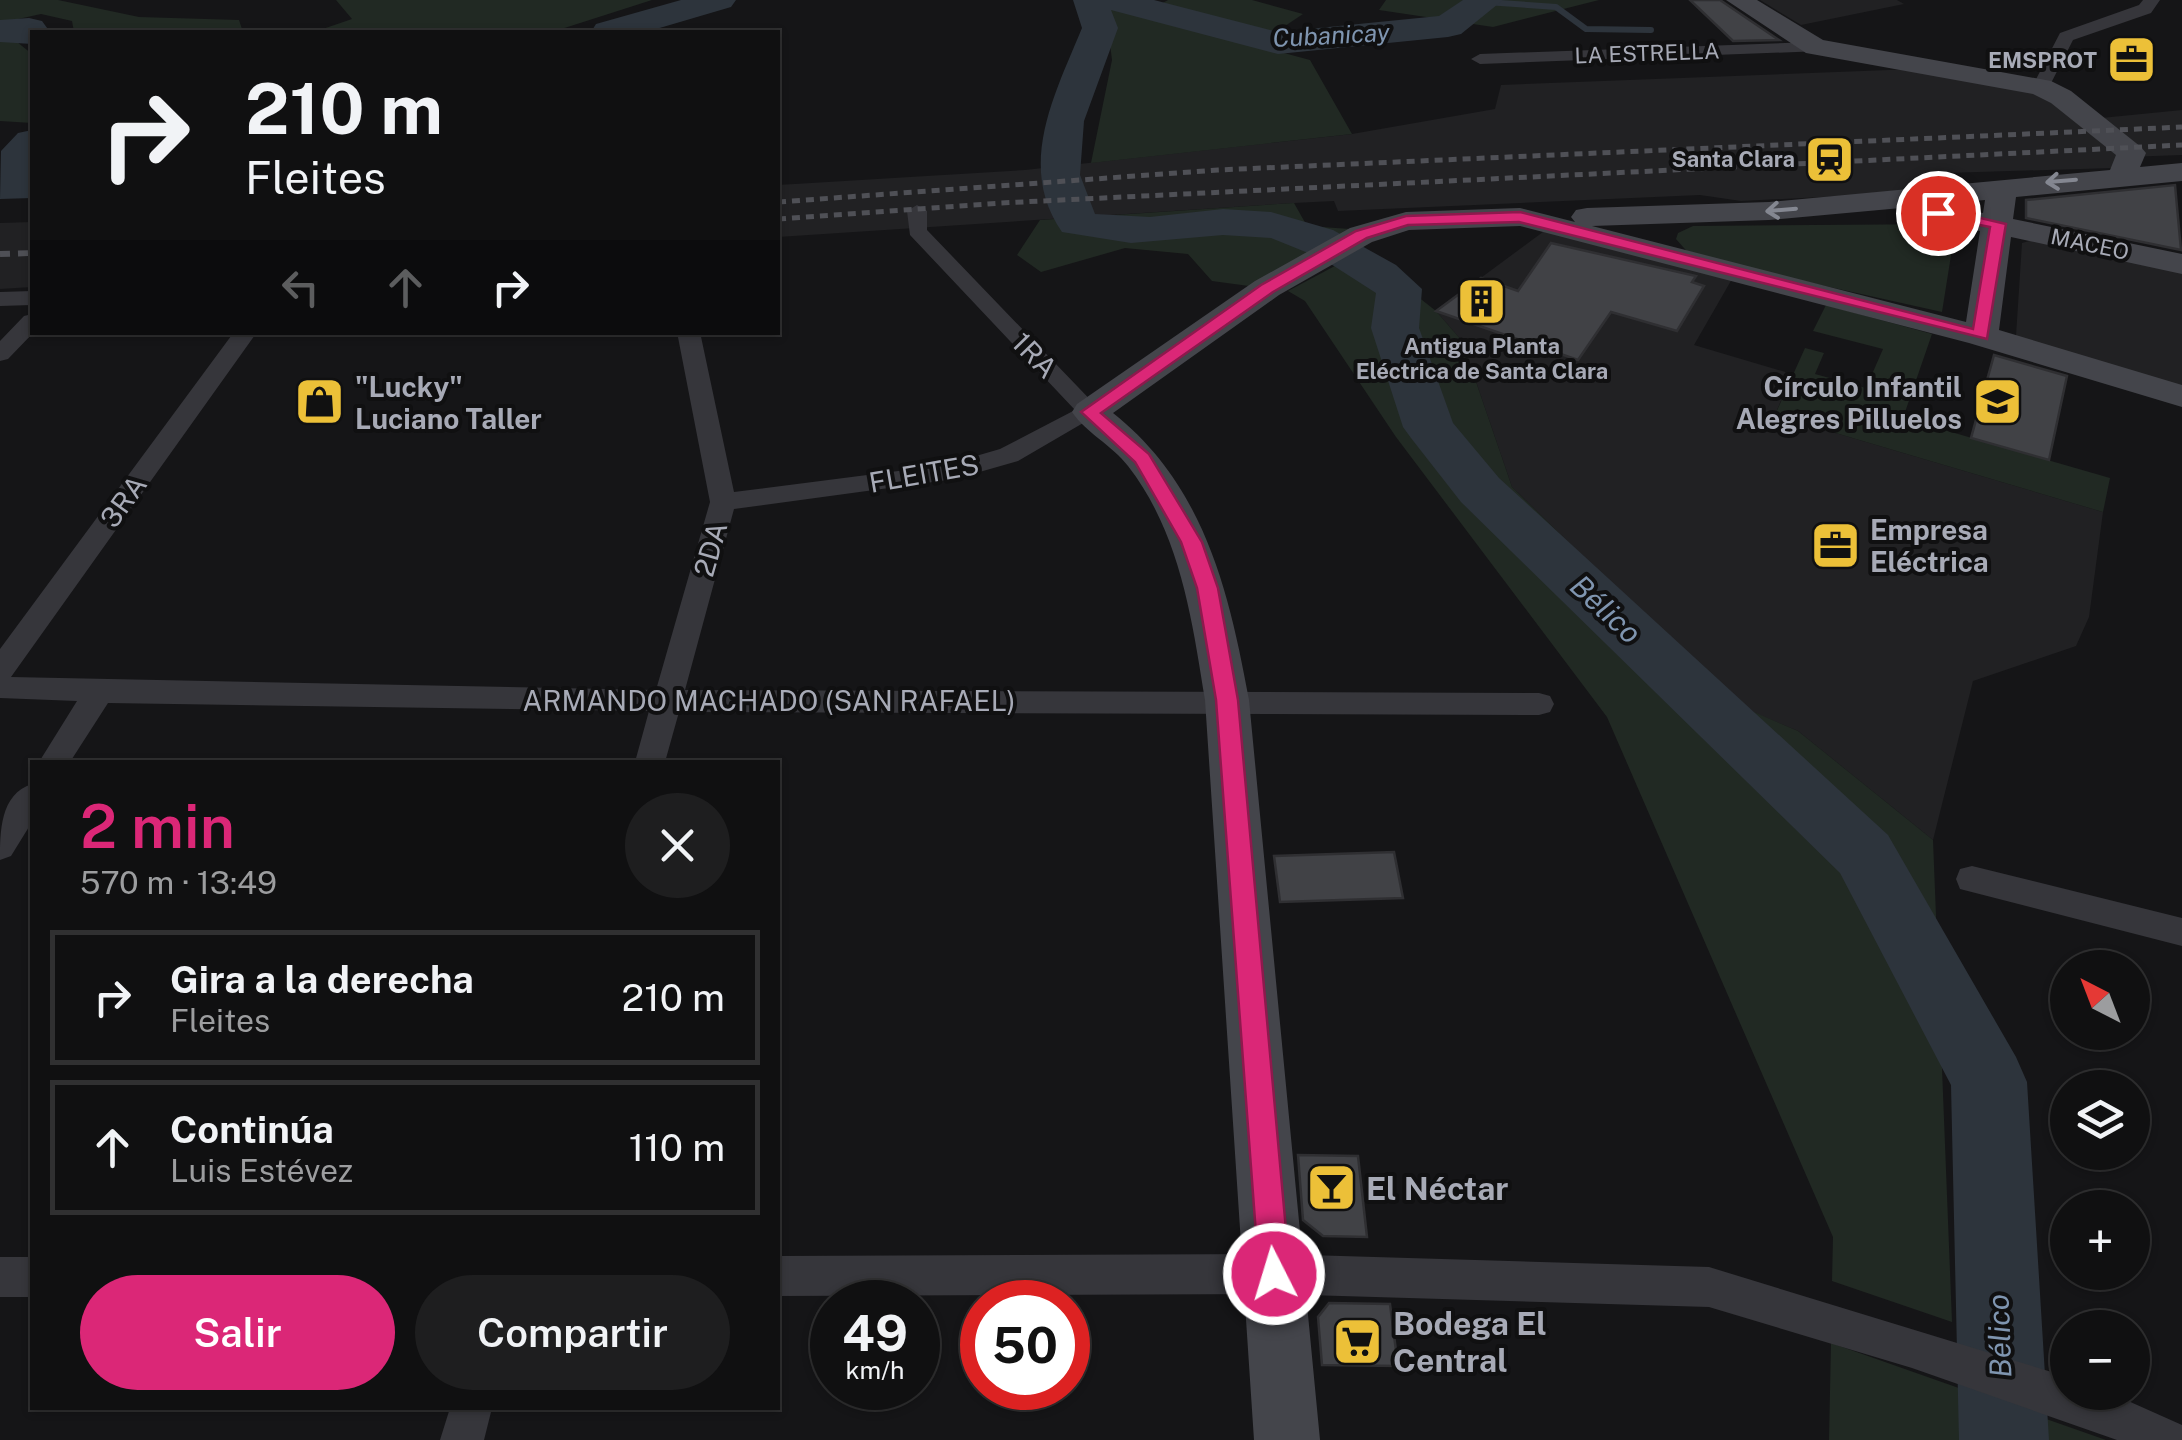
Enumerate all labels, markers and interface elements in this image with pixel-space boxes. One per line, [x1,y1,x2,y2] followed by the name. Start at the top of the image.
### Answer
[1272,17,1391,53] water label: Cubanicay
[2106,34,2158,86] office icon: EMSPROT
[1574,37,1720,69] street label: LA ESTRELLA
[1988,47,2097,73] place label: EMSPROT
[245,67,443,150] text: 210 m
[80,70,210,200] icon: right
[1804,133,1856,185] station icon: Santa Clara
[1672,146,1795,172] place label: Santa Clara
[245,151,386,204] text: Fleites
[1896,171,1981,256] pin
[2046,172,2078,191] one-way arrow
[1911,186,1966,241] icon: arrive
[1765,200,1797,219] one-way arrow
[2049,223,2131,265] street label: MACEO
[273,260,328,315] icon: left
[378,260,433,315] icon: ahead
[483,260,538,315] icon: right
[1456,276,1508,328] building icon: Antigua Planta Eléctrica de Santa Clara
[1006,325,1064,385] street label: 1RA
[1356,333,1608,384] place label: Antigua Planta Eléctrica de Santa Clara
[355,370,542,435] place label: "Lucky" Luciano Taller
[1736,370,1962,435] place label: Círculo Infantil Alegres Pilluelos
[294,376,346,428] shop icon: "Lucky" Luciano Taller
[1971,376,2023,428] school or university icon: Círculo Infantil Alegres Pilluelos
[866,447,982,499] street label: FLEITES
[93,468,153,534] street label: 3RA
[1870,513,1989,578] place label: Empresa Eléctrica
[687,518,733,580] street label: 2DA
[1809,519,1861,571] office icon: Empresa Eléctrica
[1563,567,1649,651] water label: Bélico
[523,684,1015,717] street label: ARMANDO MACHADO (SAN RAFAEL)
[80,791,235,862] text: 2 min
[625,793,730,898] button: close
[80,864,277,901] text: 570 m · 13:49
[2050,950,2150,1050] north arrow
[2050,950,2150,1410] map controls
[170,957,474,1002] text: Gira a la derecha
[85,970,140,1025] icon: right
[622,975,725,1020] text: 210 m
[170,1002,270,1039] text: Fleites
[2050,1070,2150,1170] button: layers
[170,1107,334,1152] text: Continúa
[85,1120,140,1175] icon: ahead
[629,1125,725,1170] text: 110 m
[170,1152,353,1189] text: Luis Estévez
[1305,1162,1357,1214] bar icon: El Néctar
[1366,1170,1508,1207] place label: El Néctar
[2050,1190,2150,1290] button: +
[1222,1222,1326,1326] position arrow
[80,1275,395,1390] button: Salir
[415,1275,730,1390] button: Compartir
[960,1280,1090,1410] speed limit sign: 50
[1980,1294,2018,1378] water label: Bélico
[842,1303,908,1362] text: 49
[1393,1305,1547,1379] place label: Bodega El Central
[2050,1310,2150,1410] button: −
[1332,1315,1384,1367] supermarket icon: Bodega El Central
[846,1355,904,1385] text: km/h

